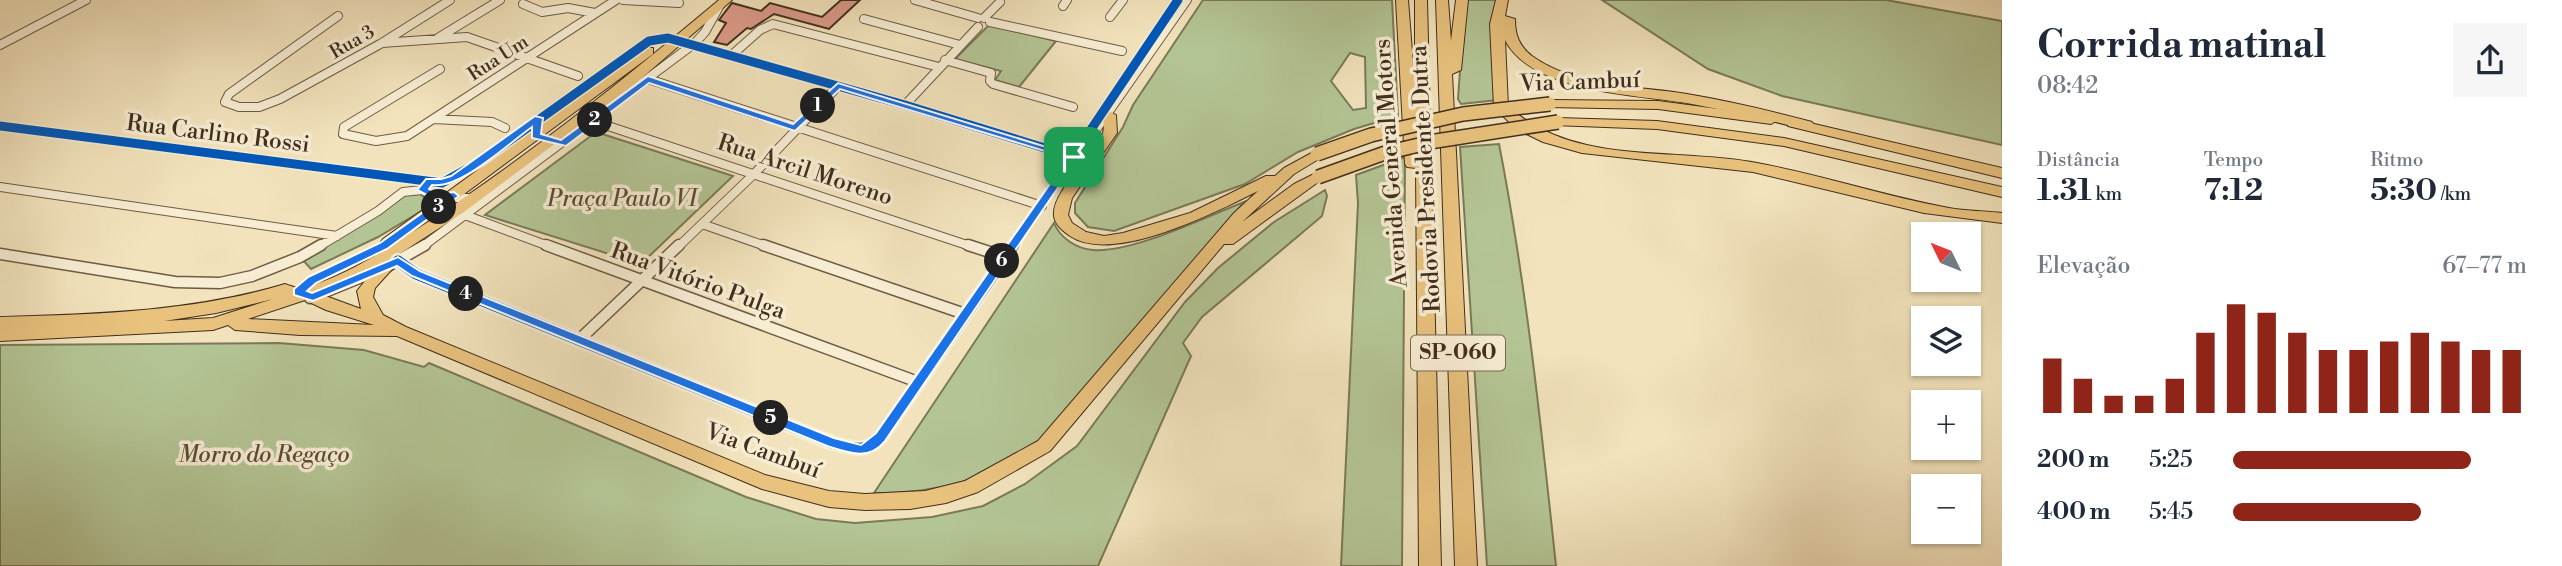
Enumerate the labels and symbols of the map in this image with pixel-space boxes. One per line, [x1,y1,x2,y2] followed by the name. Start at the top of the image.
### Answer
[325,20,379,64] street label: Rua 3
[463,29,533,86] street label: Rua Um
[1368,38,1414,289] street label: Avenida General Motors
[1405,44,1447,313] street label: Rodovia Presidente Dutra
[1518,66,1642,98] street label: Via Cambuí
[800,88,836,124] pin: 1
[578,102,612,138] pin: 2
[125,109,311,159] street label: Rua Carlino Rossi
[1044,127,1104,187] pin
[714,128,896,212] street label: Rua Arcil Moreno
[546,185,699,213] park label: Praça Paulo VI
[422,190,457,224] pin: 3
[1911,222,1981,292] north arrow
[607,236,789,326] street label: Rua Vitório Pulga
[984,244,1020,278] pin: 6
[448,276,484,312] pin: 4
[1411,336,1505,370] road number: SP-060
[754,400,788,436] pin: 5
[701,417,826,485] street label: Via Cambuí
[178,441,350,469] park label: Morro do Regaço

